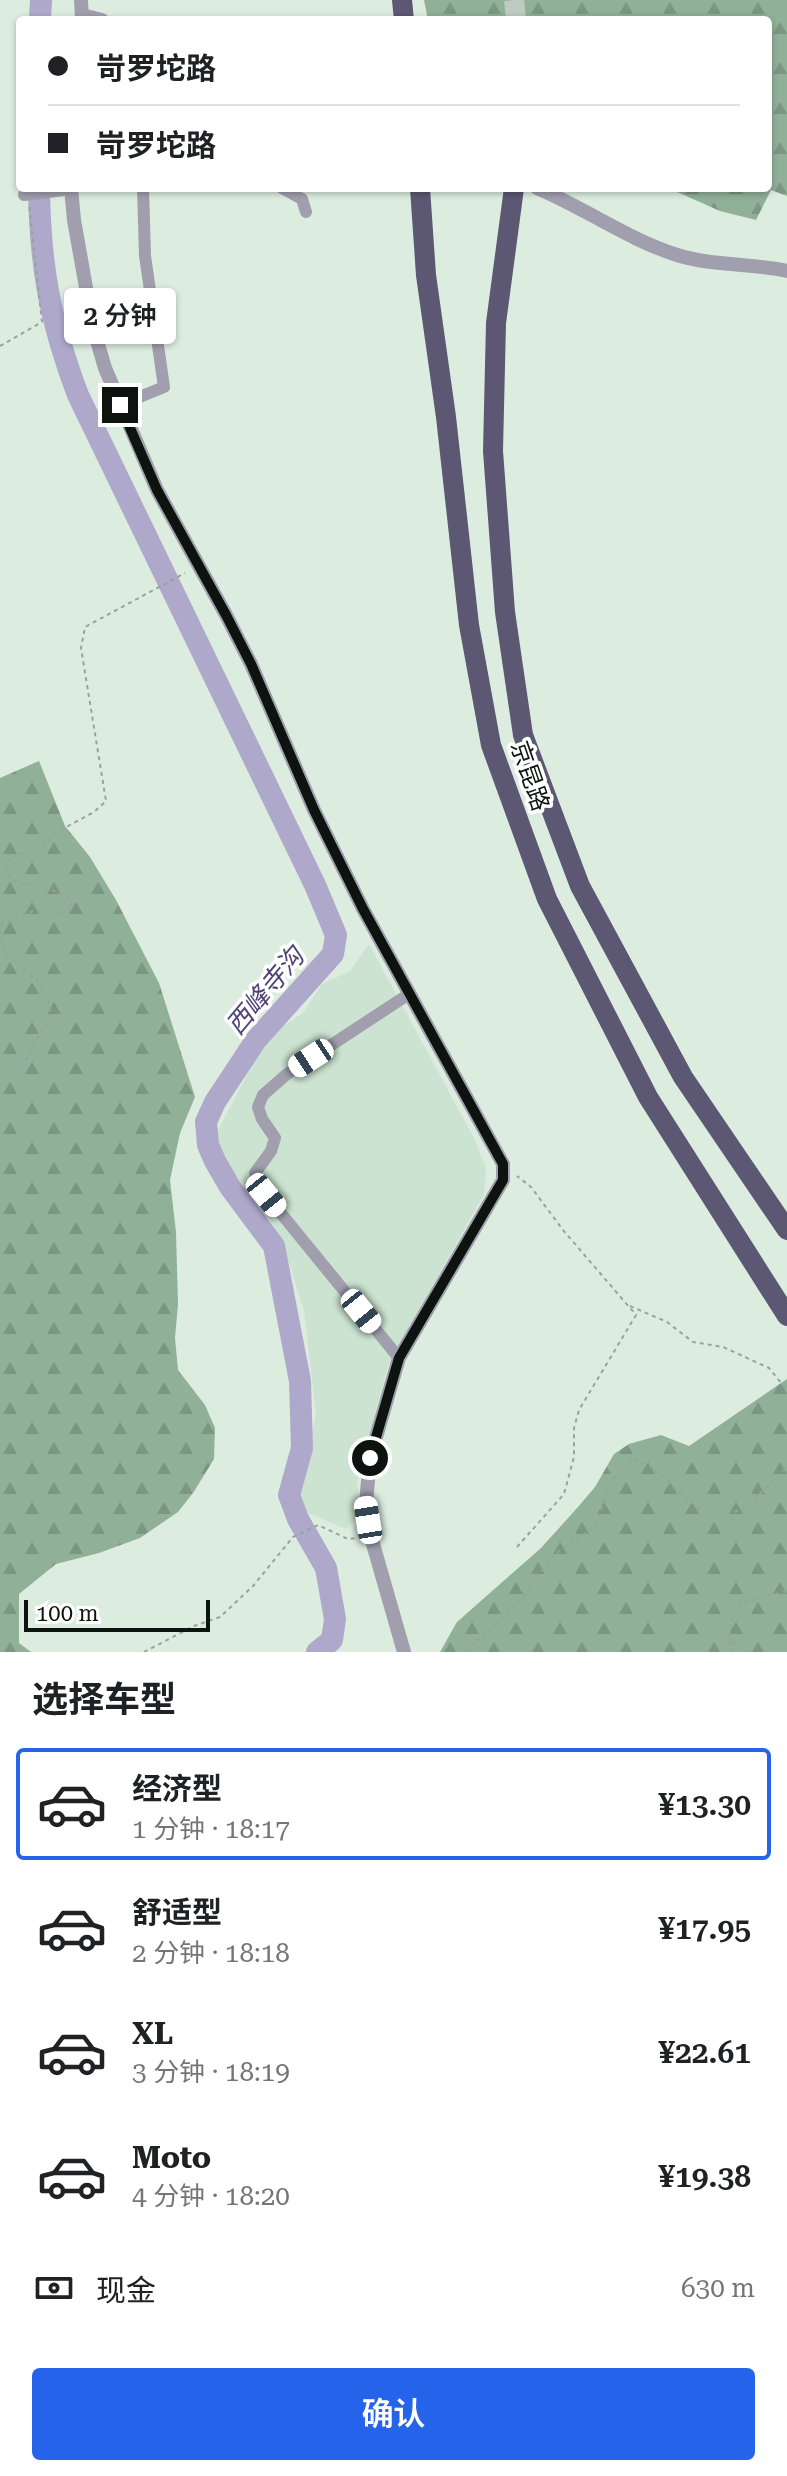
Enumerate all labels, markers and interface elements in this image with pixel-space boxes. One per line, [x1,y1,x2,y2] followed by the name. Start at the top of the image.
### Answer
[96,51,216,86] text: 岢罗坨路
[96,128,216,163] text: 岢罗坨路
[64,289,176,345] callout: 2 分钟
[83,301,157,331] text: 2 分钟
[102,387,138,423] route end
[505,737,555,815] street label: 京昆路
[220,939,312,1040] water label: 西峰寺沟
[284,1035,338,1081] car
[242,1169,290,1221] car
[337,1285,385,1337] car
[352,1440,388,1476] route start
[352,1494,384,1546] car
[24,1596,210,1632] scale bar
[36,1601,99,1626] text: 100 m
[32,1679,176,1721] text: 选择车型
[36,1768,108,1840] icon: car
[132,1771,222,1806] text: 经济型
[658,1787,751,1822] text: ¥13.30
[132,1814,290,1844] text: 1 分钟 · 18:17
[36,1892,108,1964] icon: car
[132,1895,222,1930] text: 舒适型
[658,1911,751,1946] text: ¥17.95
[132,1938,290,1968] text: 2 分钟 · 18:18
[36,2016,108,2088] icon: car
[132,2016,173,2051] text: XL
[658,2035,751,2070] text: ¥22.61
[132,2057,290,2087] text: 3 分钟 · 18:19
[36,2140,108,2212] icon: car
[132,2140,211,2175] text: Moto
[658,2159,751,2194] text: ¥19.38
[132,2181,290,2211] text: 4 分钟 · 18:20
[32,2266,76,2310] icon: cash
[96,2273,156,2308] text: 现金
[681,2273,755,2303] text: 630 m
[32,2368,755,2460] button: 确认

